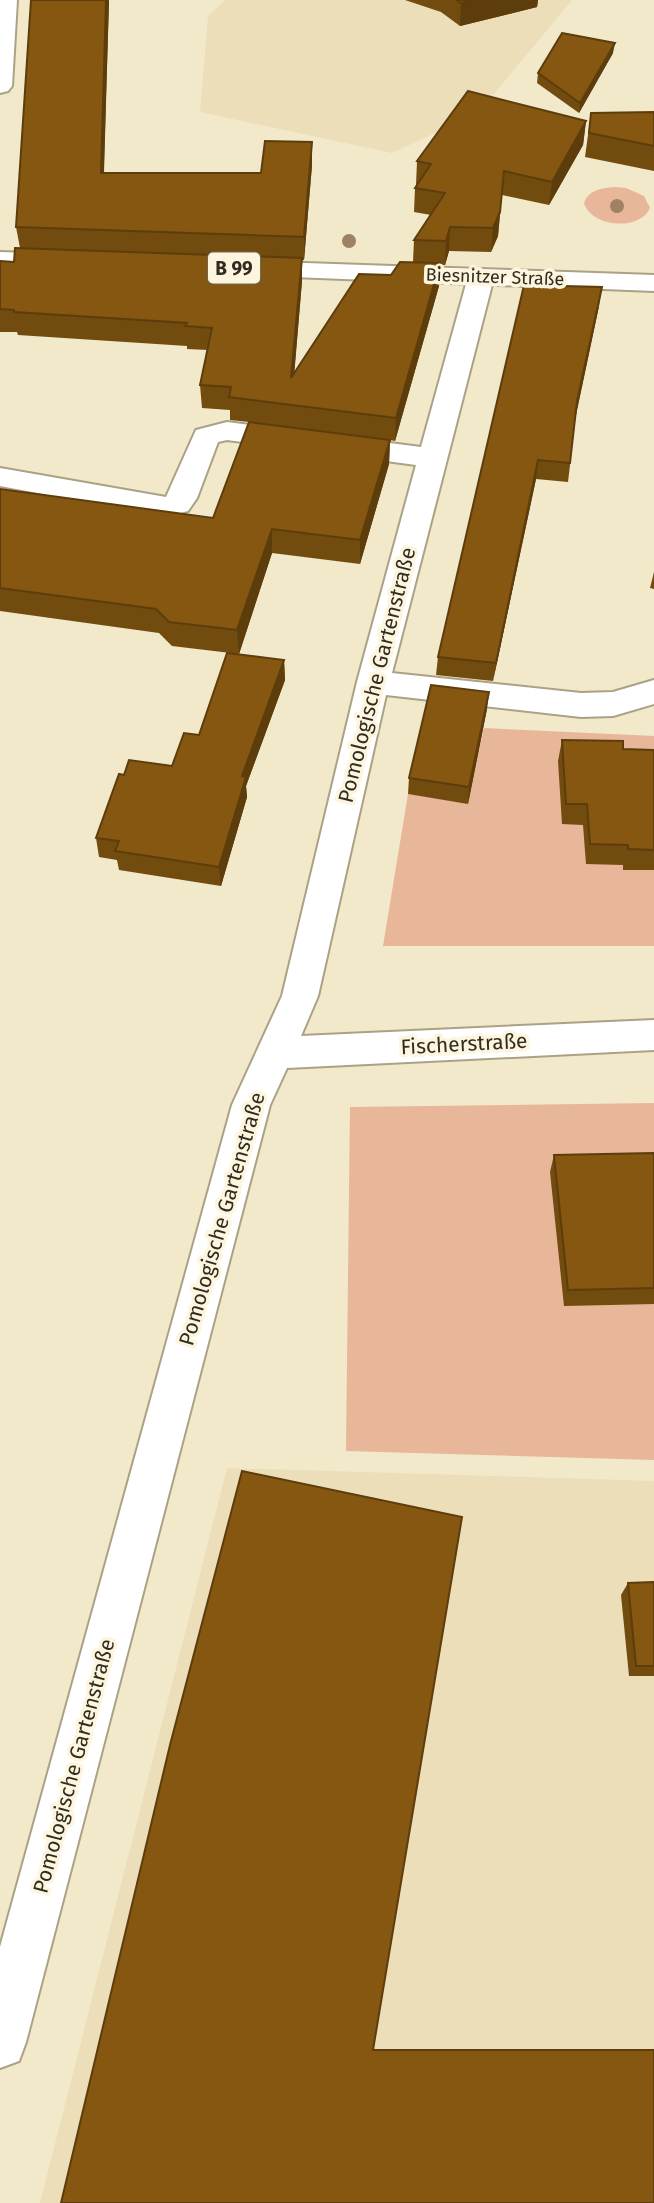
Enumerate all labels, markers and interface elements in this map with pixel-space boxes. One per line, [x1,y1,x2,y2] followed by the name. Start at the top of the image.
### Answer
[208,252,260,284] road number: B 99
[425,264,565,290] street label: Biesnitzer Straße
[333,545,421,805] street label: Pomologische Gartenstraße
[400,1028,528,1060] street label: Fischerstraße
[173,1089,271,1349] street label: Pomologische Gartenstraße
[27,1636,121,1896] street label: Pomologische Gartenstraße

